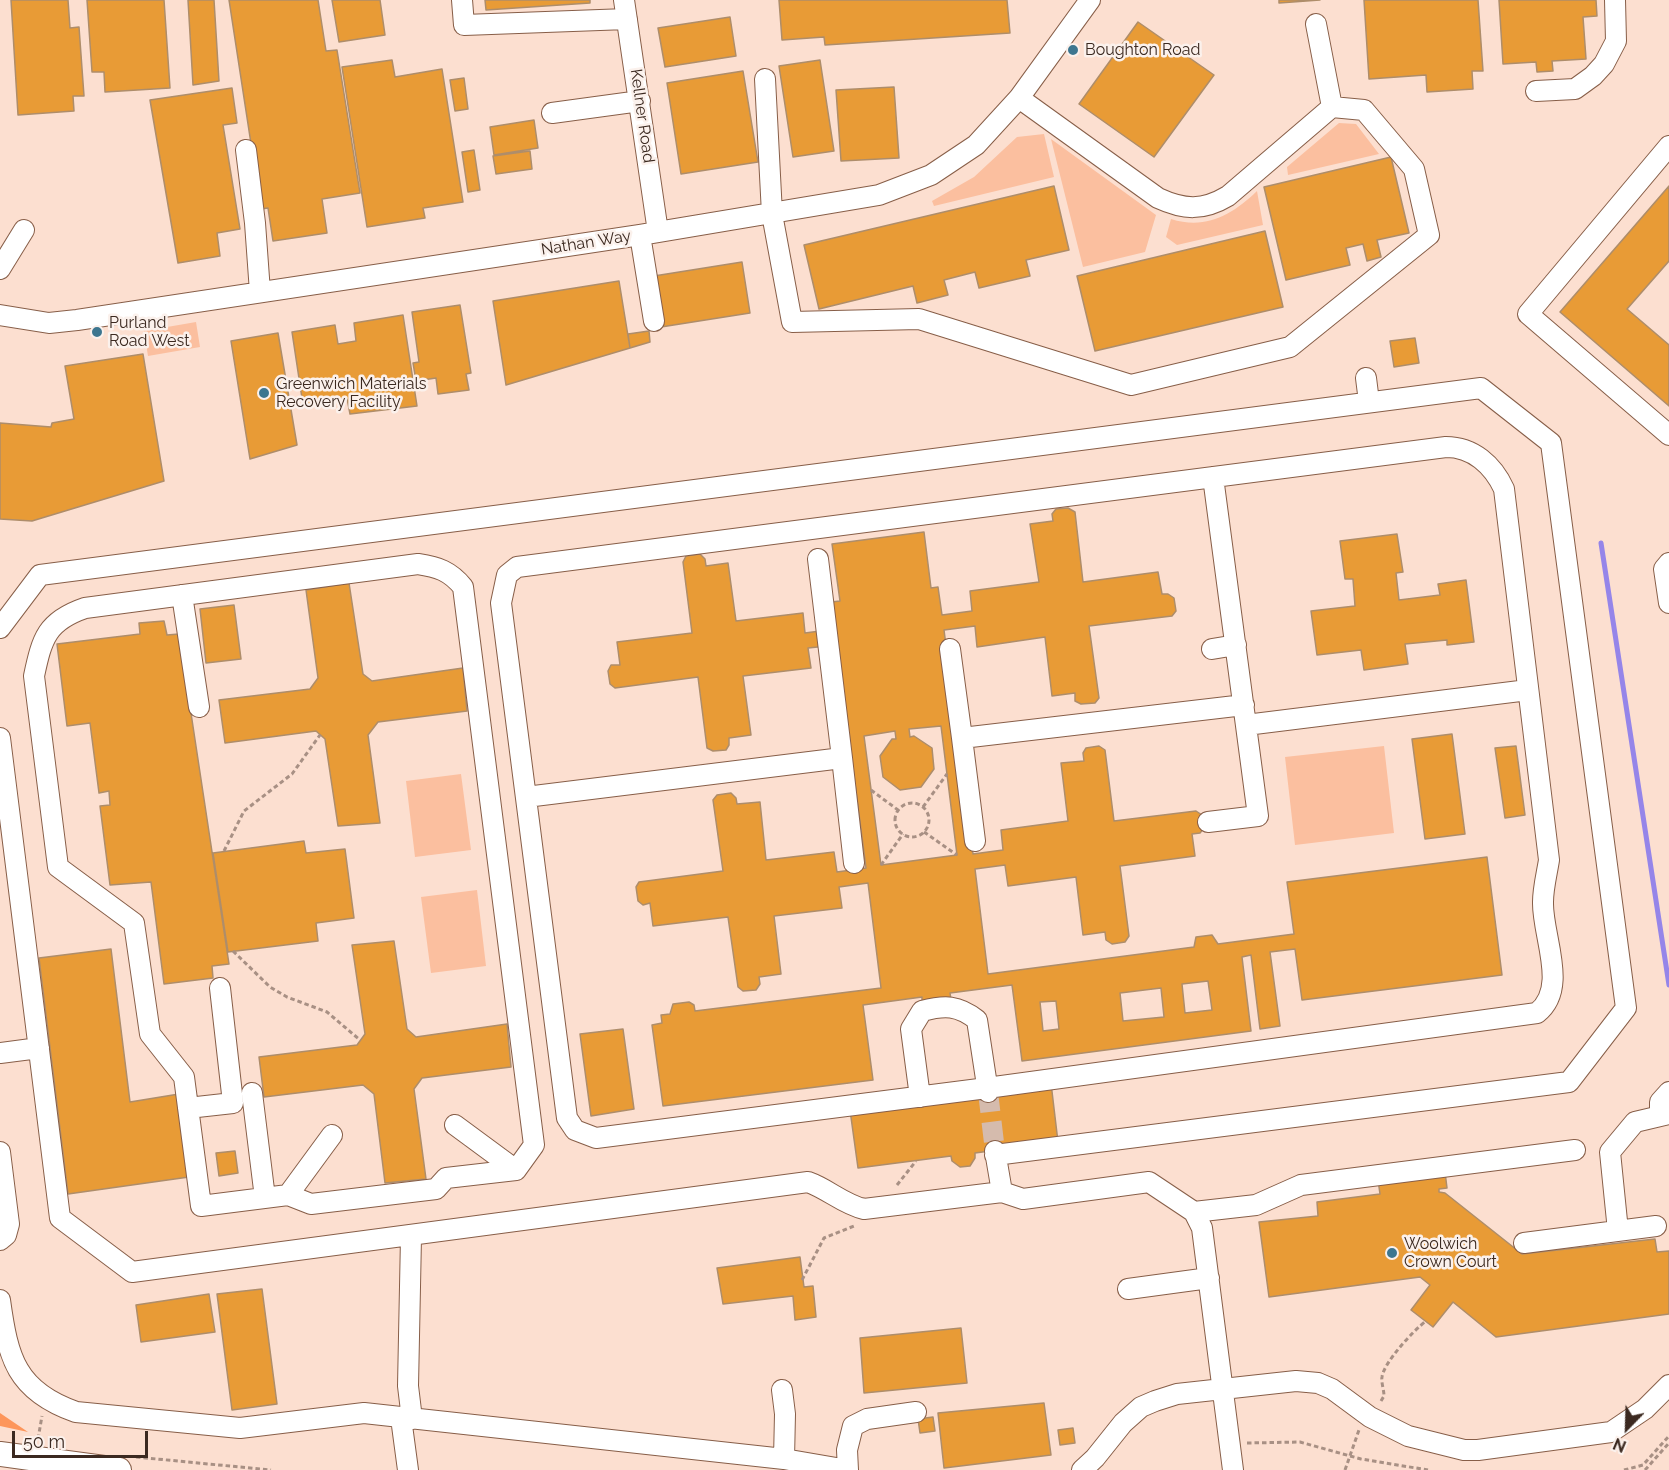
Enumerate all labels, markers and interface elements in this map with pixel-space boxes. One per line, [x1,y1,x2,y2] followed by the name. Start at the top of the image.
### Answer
[1085,40,1200,60] place label: Boughton Road
[1066,43,1080,57] marker: Boughton Road
[626,68,658,164] street label: Kellner Road
[540,226,632,260] street label: Nathan Way
[109,313,190,351] place label: Purland Road West
[90,325,104,339] marker: Purland Road West
[276,374,427,412] place label: Greenwich Materials Recovery Facility
[257,386,271,400] marker: Greenwich Materials Recovery Facility
[1404,1234,1497,1272] place label: Woolwich Crown Court
[1385,1246,1399,1260] marker: Woolwich Crown Court
[1597,1398,1657,1458] north arrow
[15,1419,152,1457] scale bar
[23,1431,65,1452] text: 50 m
[1610,1434,1629,1456] text: N

